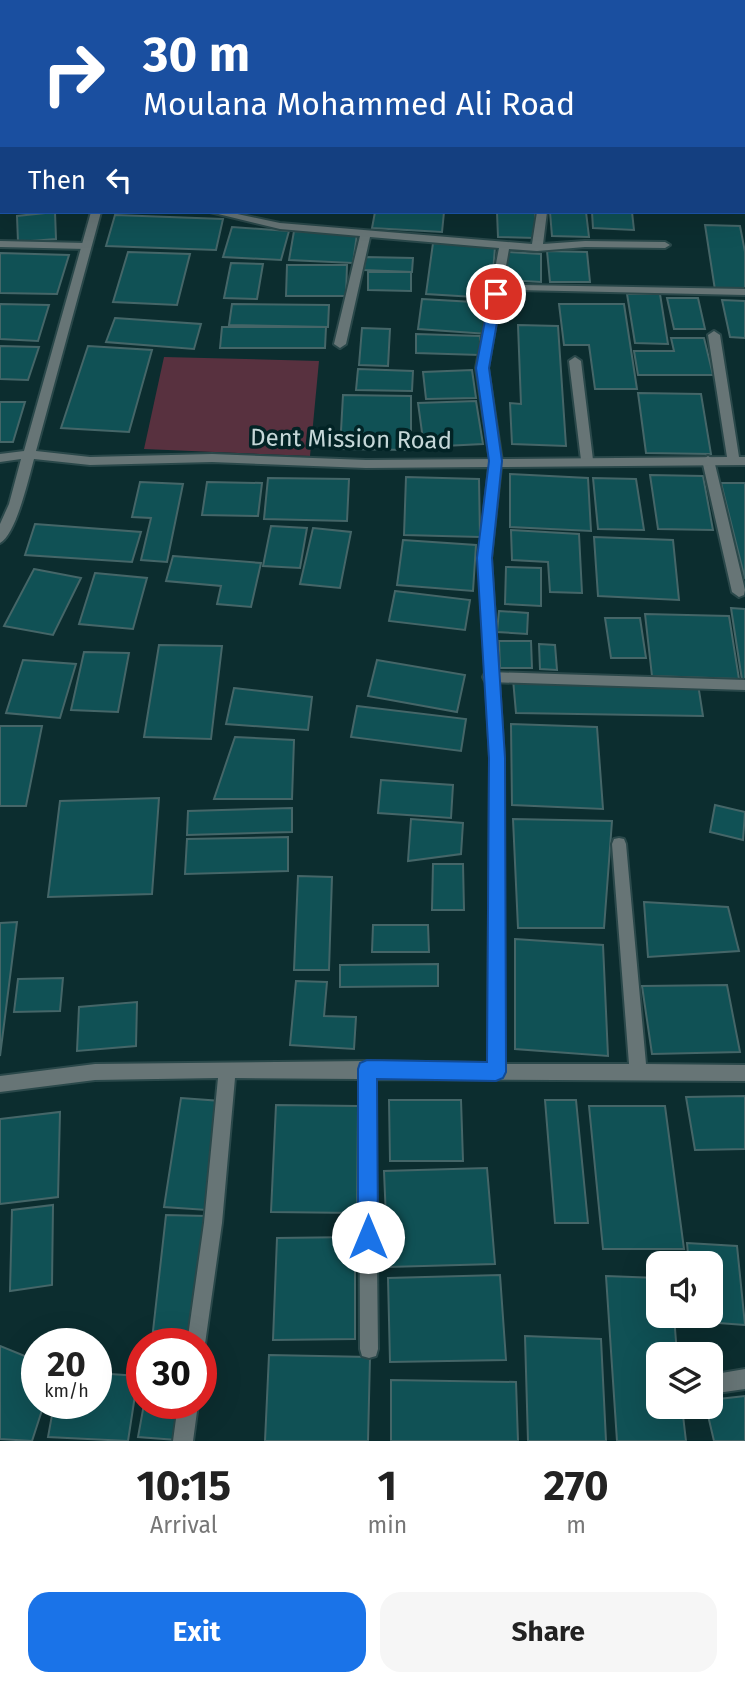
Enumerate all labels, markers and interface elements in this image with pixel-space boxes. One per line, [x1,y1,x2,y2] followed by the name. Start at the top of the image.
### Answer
[143,25,250,84] text: 30 m
[28,28,119,119] icon: right
[143,85,575,123] text: Moulana Mohammed Ali Road
[100,161,138,199] icon: left
[28,165,86,196] text: Then
[466,264,526,324] pin
[477,275,515,313] icon: arrive
[250,423,452,455] street label: Dent Mission Road
[331,1200,405,1274] position arrow
[646,1251,723,1419] map controls
[646,1251,723,1328] button: sound
[126,1328,217,1419] speed limit sign: 30
[646,1342,723,1419] button: layers
[47,1343,86,1385] text: 20
[44,1380,89,1402] text: km/h
[136,1461,231,1511] text: 10:15
[378,1461,397,1511] text: 1
[544,1461,609,1511] text: 270
[150,1511,217,1539] text: Arrival
[367,1511,407,1539] text: min
[566,1511,586,1539] text: m
[28,1592,366,1672] button: Exit
[380,1592,717,1672] button: Share

